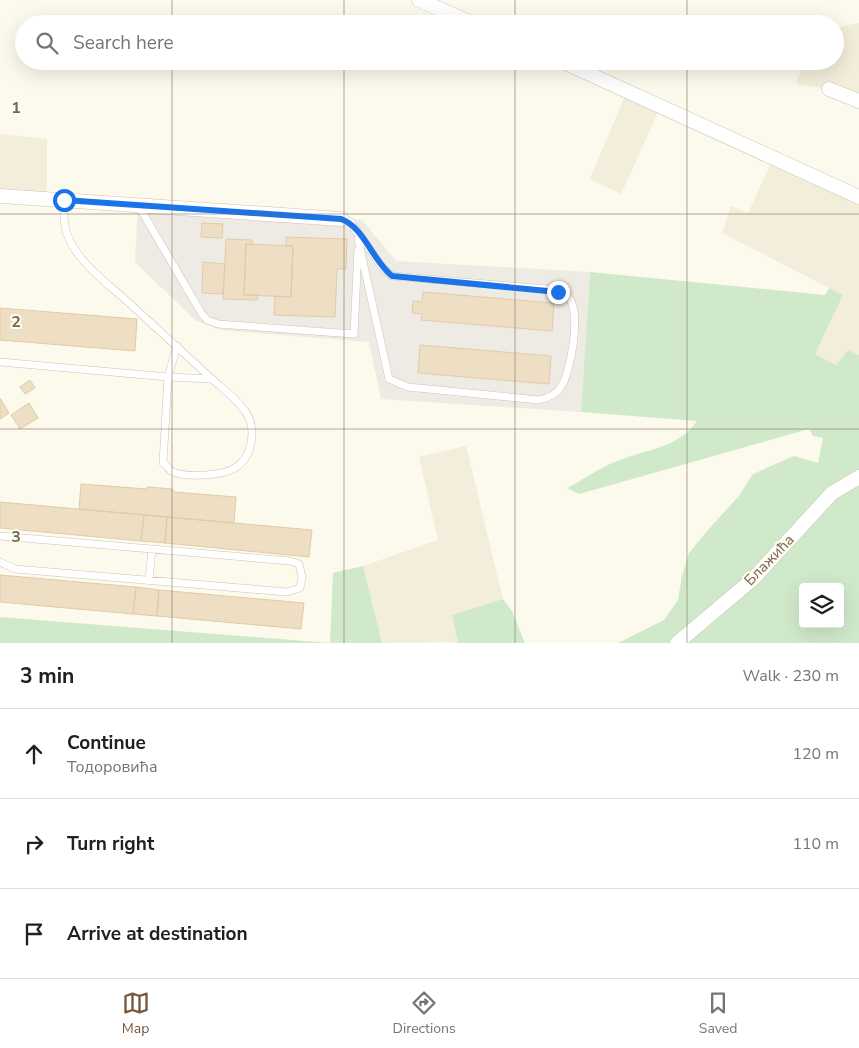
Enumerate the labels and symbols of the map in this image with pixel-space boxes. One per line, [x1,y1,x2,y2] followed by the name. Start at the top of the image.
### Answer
[11,97,21,119] text: 1
[53,189,76,212] route start
[547,281,570,304] route end
[11,311,21,333] text: 2
[11,526,21,548] text: 3
[740,530,798,590] street label: Блажића

